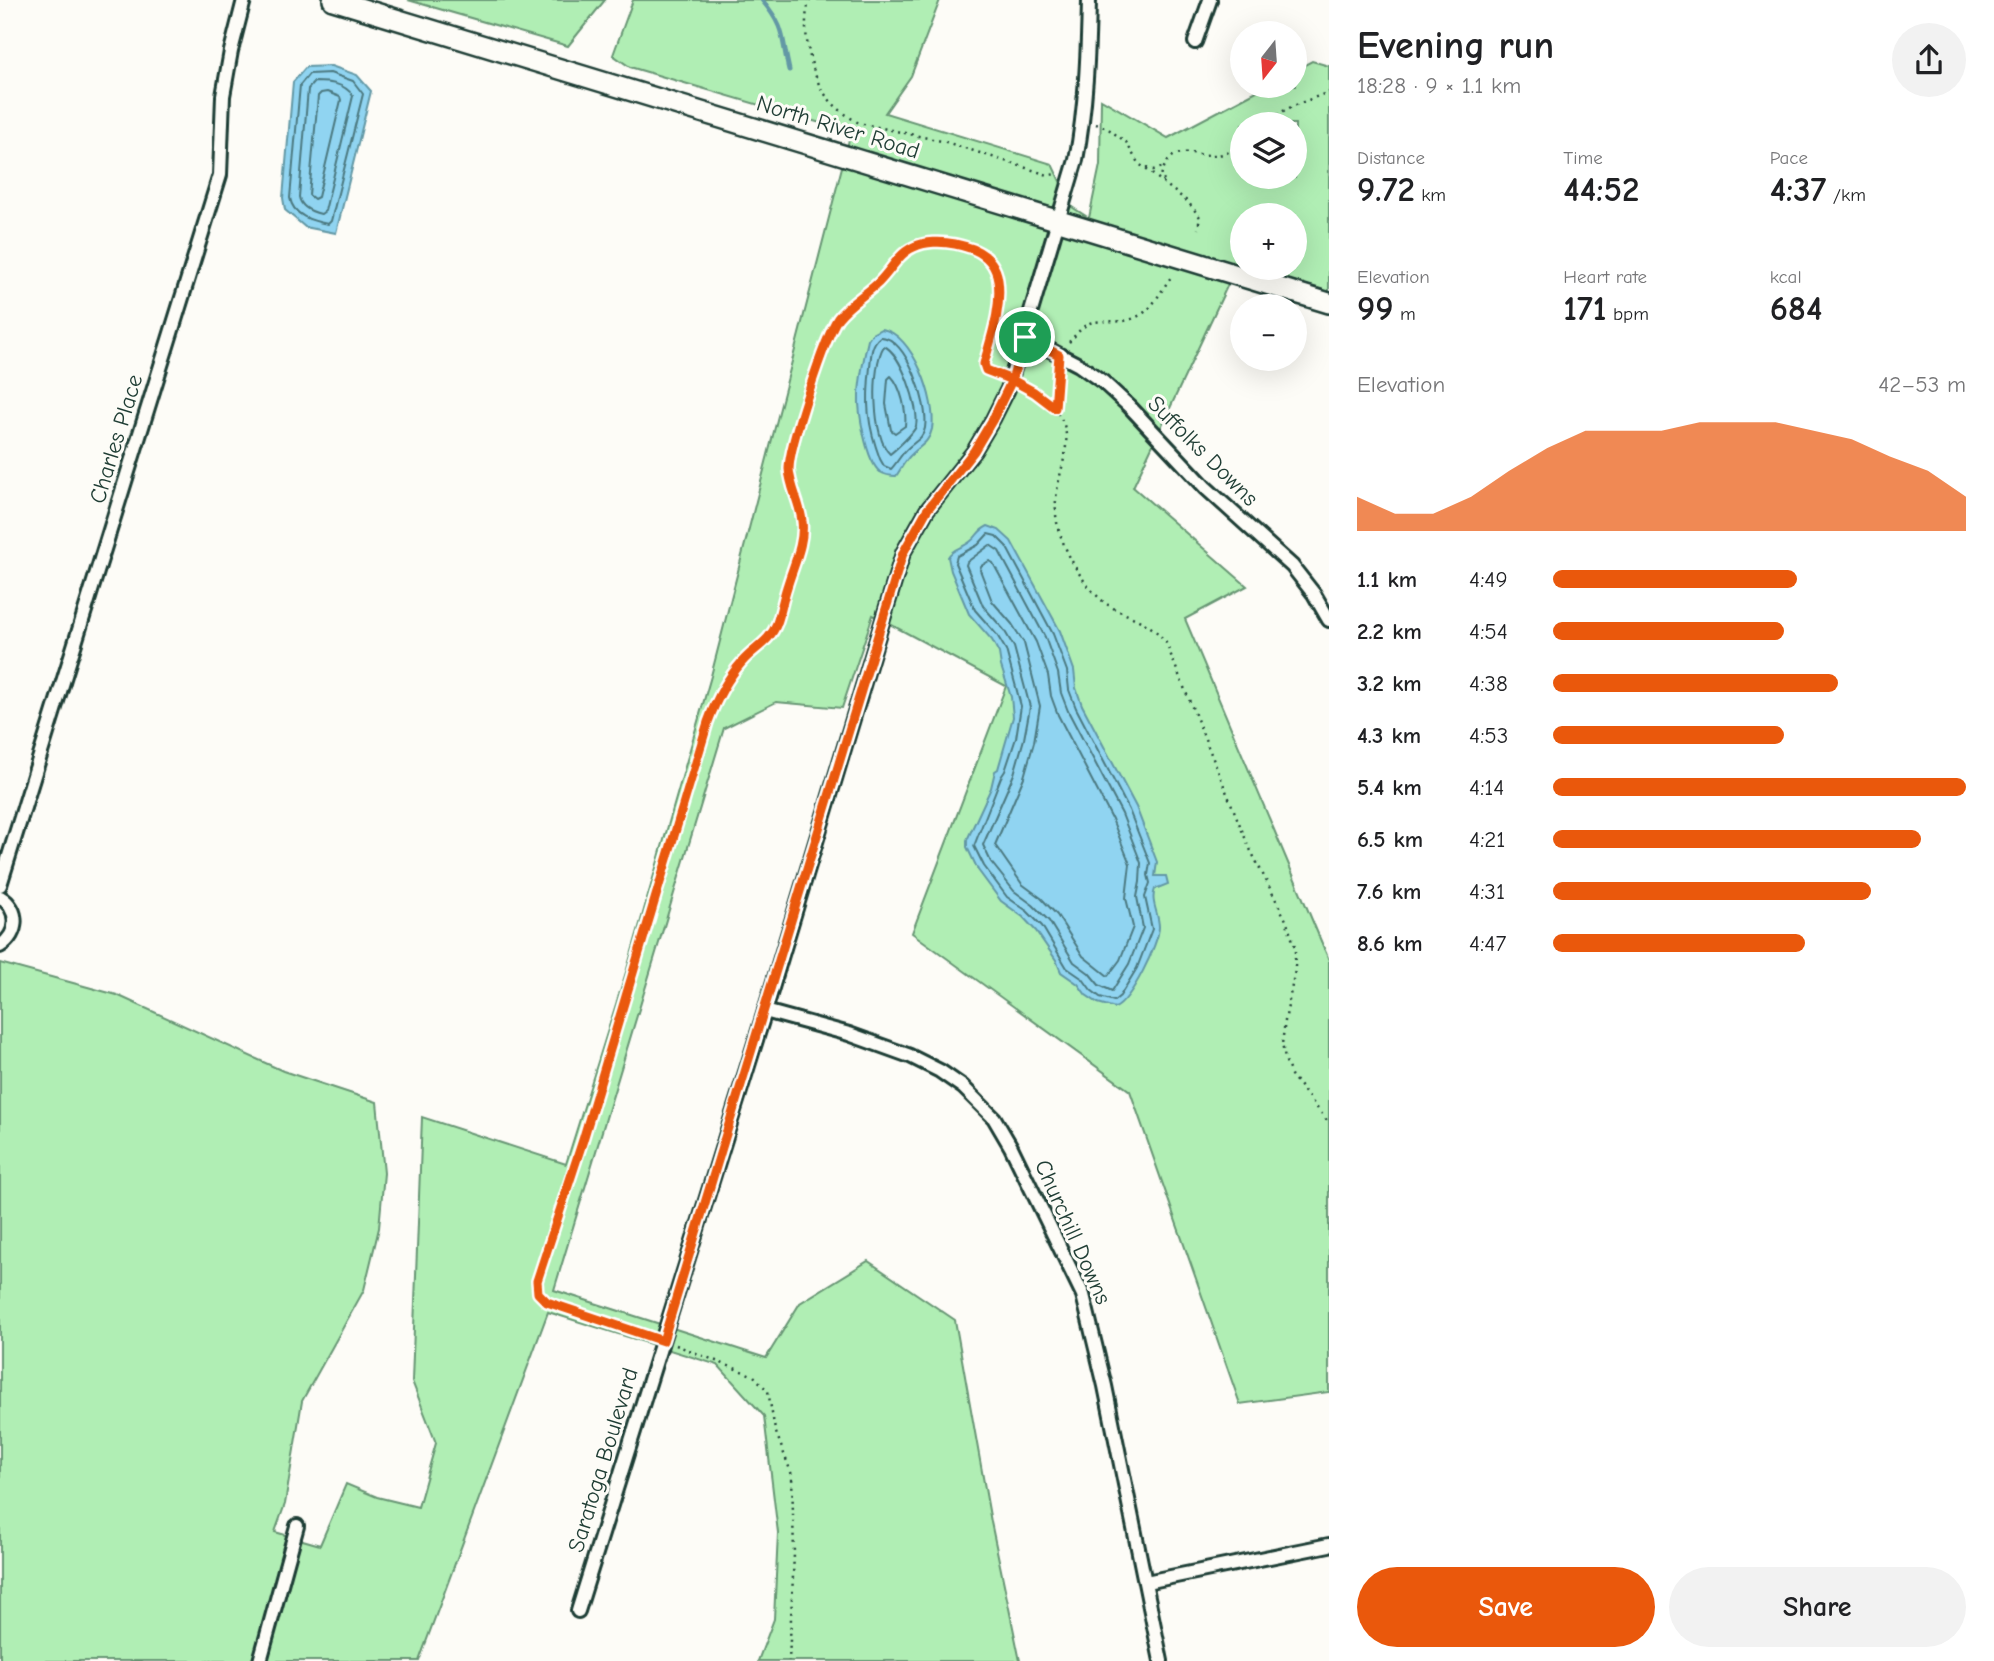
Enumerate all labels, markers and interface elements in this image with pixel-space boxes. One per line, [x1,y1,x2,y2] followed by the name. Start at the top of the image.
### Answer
[1230,21,1307,98] north arrow
[1230,21,1307,371] map controls
[1892,23,1966,97] button: share
[1357,24,1554,68] text: Evening run
[1357,72,1521,99] text: 18:28 · 9 × 1.1 km
[753,89,923,165] street label: North River Road
[1230,112,1307,189] button: layers
[1357,147,1425,169] text: Distance
[1563,147,1603,169] text: Time
[1770,147,1808,169] text: Pace
[1357,169,1415,210] text: 9.72
[1563,169,1639,210] text: 44:52
[1770,169,1826,210] text: 4:37
[1415,184,1446,206] text: km
[1826,184,1866,206] text: /km
[1230,203,1307,280] button: +
[1357,266,1430,288] text: Elevation
[1563,266,1647,288] text: Heart rate
[1770,266,1802,288] text: kcal
[1357,288,1394,329] text: 99
[1563,288,1607,329] text: 171
[1770,288,1822,329] text: 684
[1230,294,1307,371] button: −
[1394,303,1416,325] text: m
[1607,303,1649,325] text: bpm
[995,307,1055,367] pin
[1006,318,1044,356] icon: arrive
[84,371,148,507] street label: Charles Place
[1357,371,1445,398] text: Elevation
[1878,371,1966,398] text: 42–53 m
[1142,390,1264,512] street label: Suffolks Downs
[1357,566,1417,593] text: 1.1 km
[1469,566,1508,593] text: 4:49
[1357,618,1422,645] text: 2.2 km
[1469,618,1508,645] text: 4:54
[1357,670,1422,697] text: 3.2 km
[1469,670,1508,697] text: 4:38
[1357,722,1421,749] text: 4.3 km
[1469,722,1508,749] text: 4:53
[1357,774,1422,801] text: 5.4 km
[1469,774,1505,801] text: 4:14
[1357,826,1423,853] text: 6.5 km
[1469,826,1505,853] text: 4:21
[1357,878,1421,905] text: 7.6 km
[1469,878,1505,905] text: 4:31
[1357,930,1423,957] text: 8.6 km
[1469,930,1506,957] text: 4:47
[1029,1155,1117,1309] street label: Churchill Downs
[562,1365,644,1555] street label: Saratoga Boulevard
[1357,1567,1655,1647] button: Save
[1669,1567,1966,1647] button: Share

